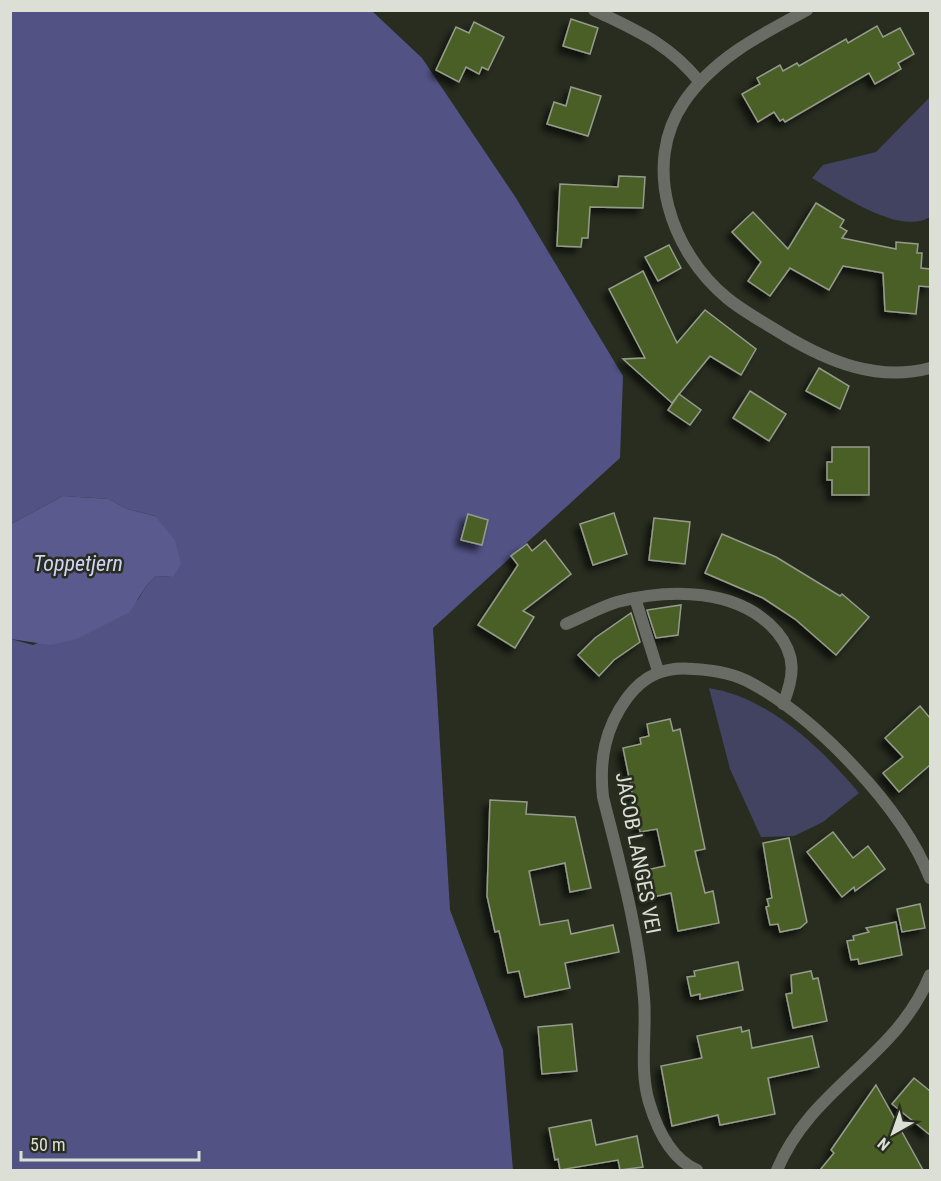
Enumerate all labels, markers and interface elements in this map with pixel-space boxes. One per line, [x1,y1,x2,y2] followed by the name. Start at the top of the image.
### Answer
[33,551,123,576] water label: Toppetjern
[611,770,665,936] street label: JACOB LANGES VEI
[863,1103,923,1163] north arrow
[21,1124,200,1162] scale bar
[30,1134,65,1155] text: 50 m
[874,1134,894,1155] text: N

